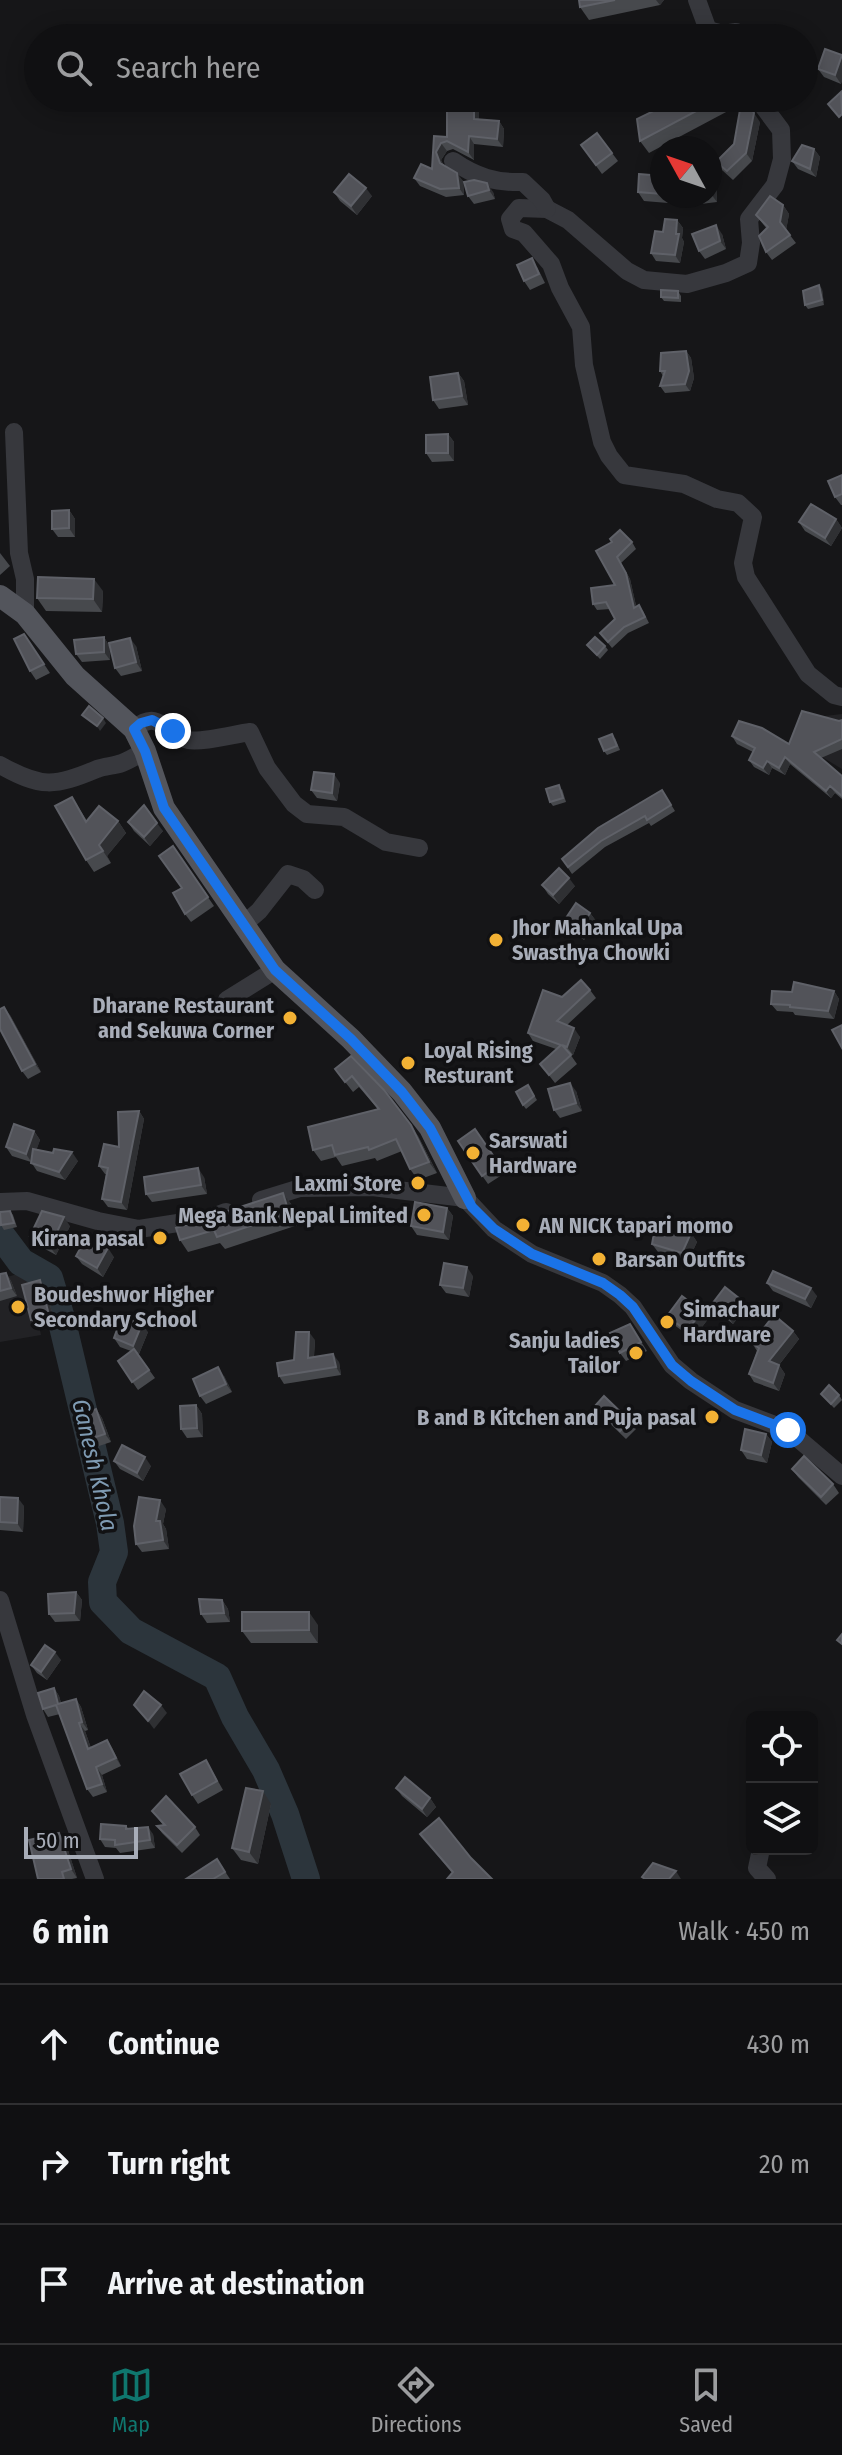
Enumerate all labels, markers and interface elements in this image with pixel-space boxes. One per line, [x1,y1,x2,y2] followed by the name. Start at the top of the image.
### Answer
[24,24,818,112] search box
[52,46,96,90] icon: search
[116,50,261,86] text: Search here
[650,136,722,208] north arrow
[155,713,191,749] route end
[511,914,683,966] place label: Jhor Mahankal Upa Swasthya Chowki
[487,931,505,949] marker: Jhor Mahankal Upa Swasthya Chowki
[93,992,275,1044] place label: Dharane Restaurant and Sekuwa Corner
[281,1009,299,1027] marker: Dharane Restaurant and Sekuwa Corner
[424,1037,533,1089] place label: Loyal Rising Resturant
[399,1054,417,1072] marker: Loyal Rising Resturant
[489,1127,577,1179] place label: Sarswati Hardware
[464,1144,482,1162] marker: Sarswati Hardware
[294,1170,402,1197] place label: Laxmi Store
[409,1174,427,1192] marker: Laxmi Store
[178,1202,408,1229] place label: Mega Bank Nepal Limited
[415,1206,433,1224] marker: Mega Bank Nepal Limited
[538,1212,733,1239] place label: AN NICK tapari momo
[514,1216,532,1234] marker: AN NICK tapari momo
[31,1225,145,1252] place label: Kirana pasal
[151,1229,169,1247] marker: Kirana pasal
[615,1246,745,1273] place label: Barsan Outfits
[590,1250,608,1268] marker: Barsan Outfits
[34,1281,215,1333] place label: Boudeshwor Higher Secondary School
[683,1296,780,1348] place label: Simachaur Hardware
[9,1298,27,1316] marker: Boudeshwor Higher Secondary School
[658,1313,676,1331] marker: Simachaur Hardware
[509,1327,621,1379] place label: Sanju ladies Tailor
[627,1344,645,1362] marker: Sanju ladies Tailor
[66,1396,124,1534] water label: Ganesh Khola
[417,1404,697,1431] place label: B and B Kitchen and Puja pasal
[703,1408,721,1426] marker: B and B Kitchen and Puja pasal
[770,1412,806,1448] route start
[746,1711,818,1855] map controls
[746,1711,818,1783] button: locate
[746,1783,818,1855] button: layers
[24,1823,138,1859] scale bar
[36,1827,80,1854] text: 50 m
[32,1911,109,1952] text: 6 min
[678,1916,810,1947] text: Walk · 450 m
[32,2022,76,2066] icon: ahead
[108,2026,220,2062] text: Continue
[746,2029,810,2060] text: 430 m
[32,2142,76,2186] icon: right
[108,2146,230,2182] text: Turn right
[759,2149,810,2180] text: 20 m
[32,2262,76,2306] icon: arrive
[108,2266,365,2302] text: Arrive at destination
[109,2363,153,2438] tab: Map
[371,2363,462,2438] tab: Directions
[679,2363,733,2438] tab: Saved

